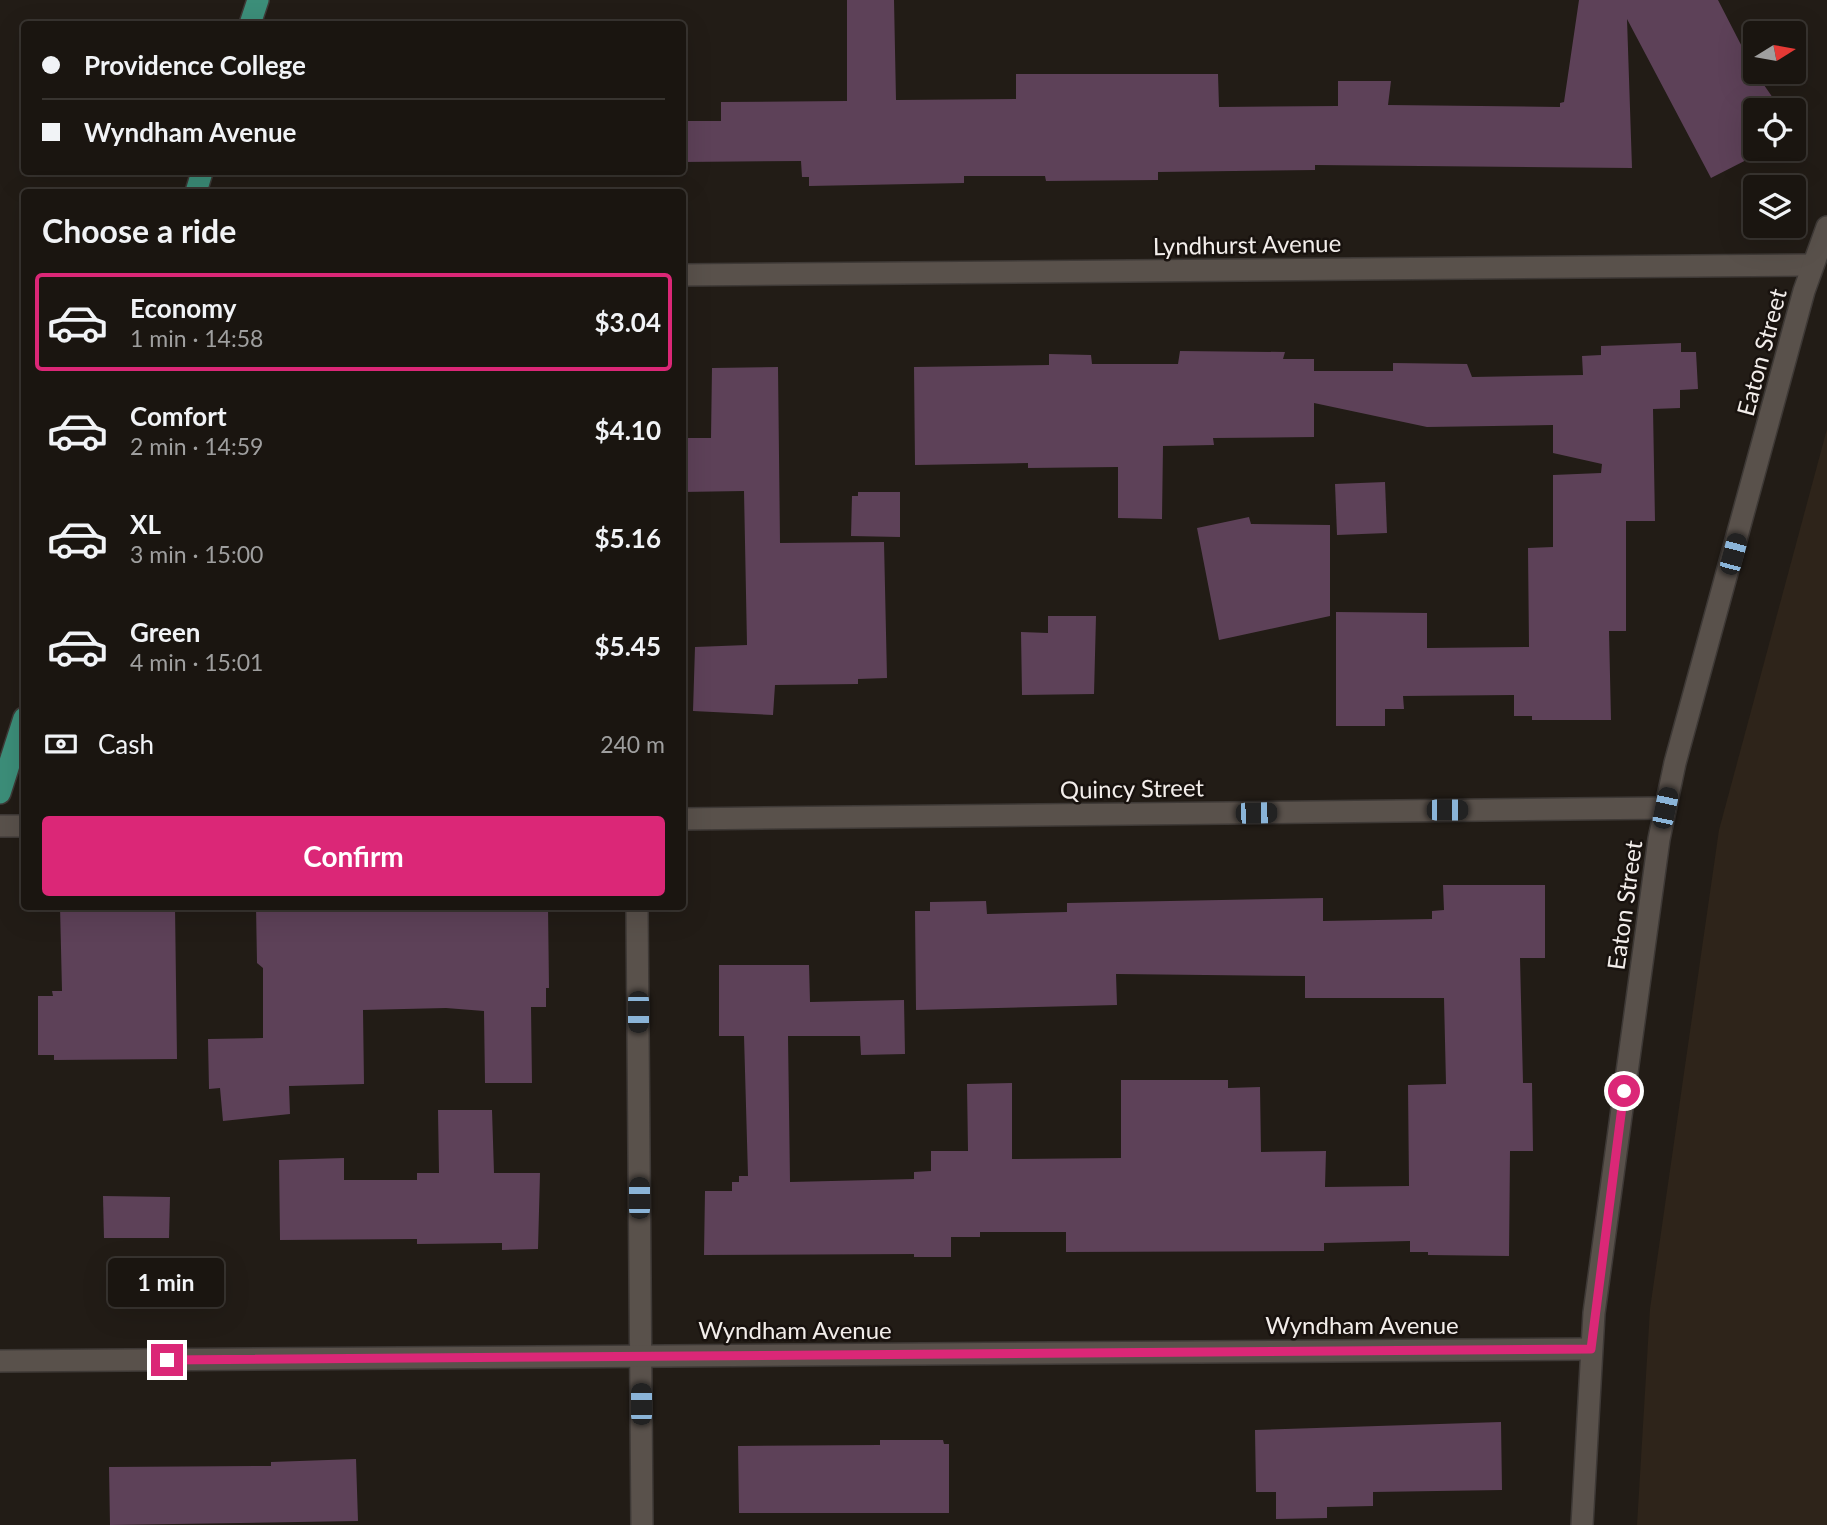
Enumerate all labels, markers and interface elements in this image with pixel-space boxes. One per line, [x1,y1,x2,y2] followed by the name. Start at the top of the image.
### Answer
[1743,21,1806,84] north arrow
[1743,21,1806,238] map controls
[84,49,306,81] text: Providence College
[1743,98,1806,161] button: locate
[84,116,296,148] text: Wyndham Avenue
[1743,175,1806,238] button: layers
[42,211,236,250] text: Choose a ride
[1153,228,1341,260] street label: Lyndhurst Avenue
[1730,285,1792,419] street label: Eaton Street
[46,291,109,354] icon: car
[130,292,236,324] text: Economy
[595,306,661,338] text: $3.04
[130,324,263,352] text: 1 min · 14:58
[46,399,109,462] icon: car
[130,400,227,432] text: Comfort
[595,414,661,446] text: $4.10
[130,432,263,460] text: 2 min · 14:59
[46,507,109,570] icon: car
[130,508,161,540] text: XL
[595,522,661,554] text: $5.16
[1718,531,1749,577] car
[130,540,263,568] text: 3 min · 15:00
[46,615,109,678] icon: car
[130,616,200,648] text: Green
[595,630,661,662] text: $5.45
[130,648,263,676] text: 4 min · 15:01
[42,725,80,763] icon: cash
[98,728,154,760] text: Cash
[600,730,665,758] text: 240 m
[1060,772,1205,804] street label: Quincy Street
[1651,785,1680,831] car
[1427,800,1469,821] car
[1235,802,1278,824] car
[42,816,665,896] button: Confirm
[1601,838,1647,972] street label: Eaton Street
[628,991,649,1033] car
[1608,1075,1640,1107] route start
[629,1177,650,1219] car
[109,1258,225,1308] callout: 1 min
[137,1268,195,1296] text: 1 min
[1265,1310,1459,1339] street label: Wyndham Avenue
[698,1315,892,1344] street label: Wyndham Avenue
[151,1344,183,1376] route end
[631,1383,652,1425] car

